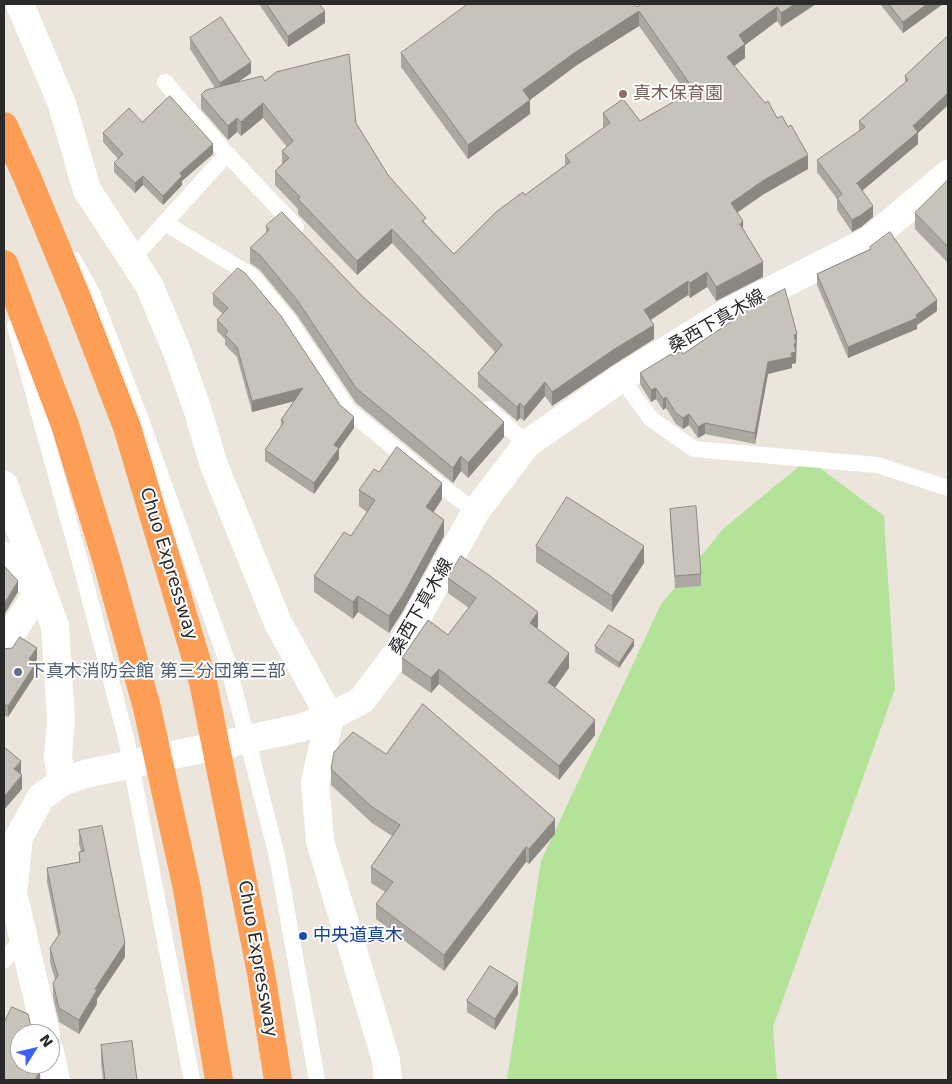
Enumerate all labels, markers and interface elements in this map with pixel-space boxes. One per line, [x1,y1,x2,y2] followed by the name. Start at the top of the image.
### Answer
[633,83,723,105] place label: 真木保育園
[617,88,629,100] marker: 真木保育園
[665,286,769,358] street label: 桑西下真木線
[134,485,202,643] street label: Chuo Expressway
[386,555,458,659] street label: 桑西下真木線
[28,661,286,683] place label: 下真木消防会館 第三分団第三部
[12,666,24,678] marker: 下真木消防会館 第三分団第三部
[233,879,281,1039] street label: Chuo Expressway
[313,925,403,947] place label: 中央道真木
[297,930,309,942] marker: 中央道真木
[10,1024,60,1074] north arrow
[36,1031,56,1050] text: N

